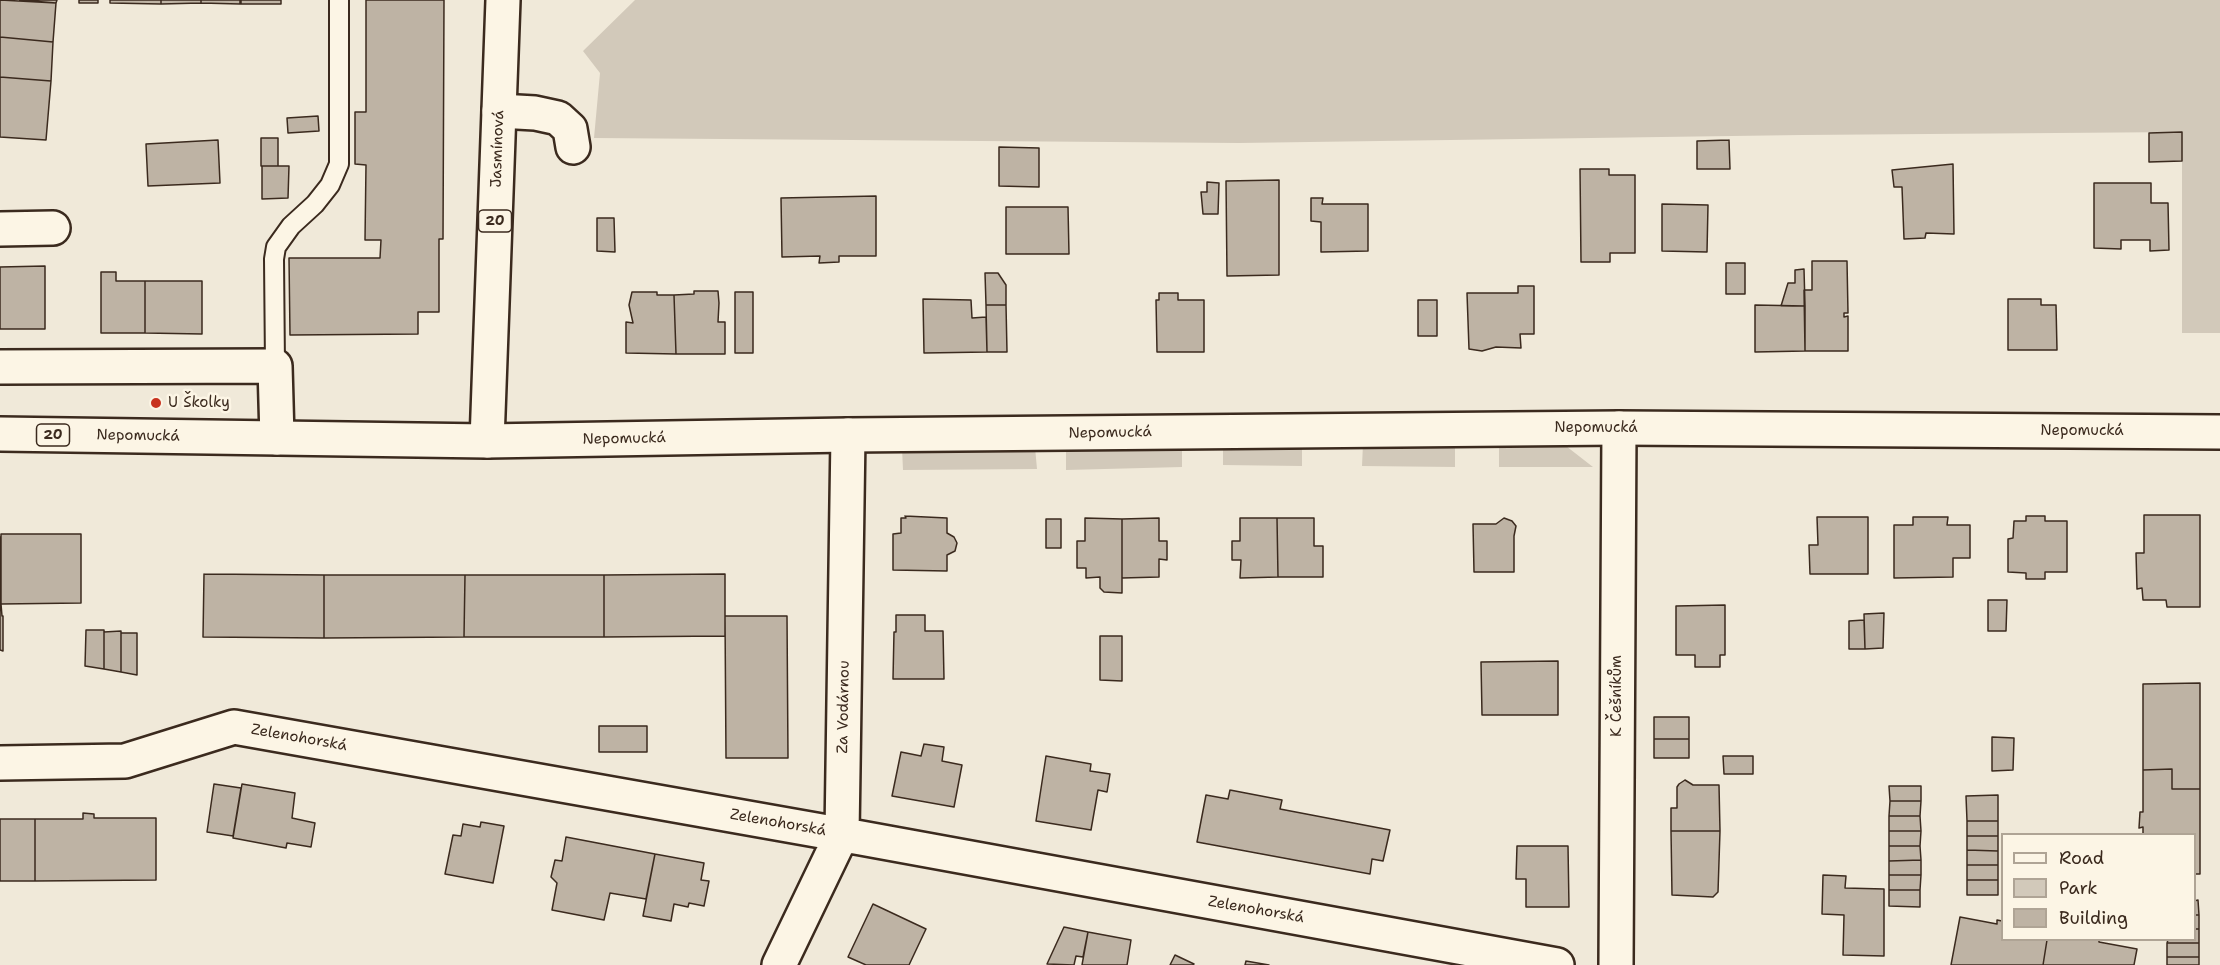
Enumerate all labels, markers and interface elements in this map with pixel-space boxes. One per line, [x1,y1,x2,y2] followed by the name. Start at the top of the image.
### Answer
[488,110,508,188] street label: Jasmínová
[478,210,512,232] road number: 20
[168,394,230,412] place label: U Školky
[149,396,163,410] marker: U Školky
[1554,419,1638,437] street label: Nepomucká
[2040,422,2124,440] street label: Nepomucká
[1068,423,1152,443] street label: Nepomucká
[36,424,70,446] road number: 20
[96,426,180,446] street label: Nepomucká
[582,429,666,449] street label: Nepomucká
[1608,655,1626,737] street label: K Češníkům
[834,660,854,754] street label: Za Vodárnou
[250,721,348,755] street label: Zelenohorská
[729,806,827,840] street label: Zelenohorská
[2001,833,2196,941] legend
[2059,846,2104,870] text: Road
[2059,876,2098,900] text: Park
[1207,893,1305,927] street label: Zelenohorská
[2059,906,2128,930] text: Building

